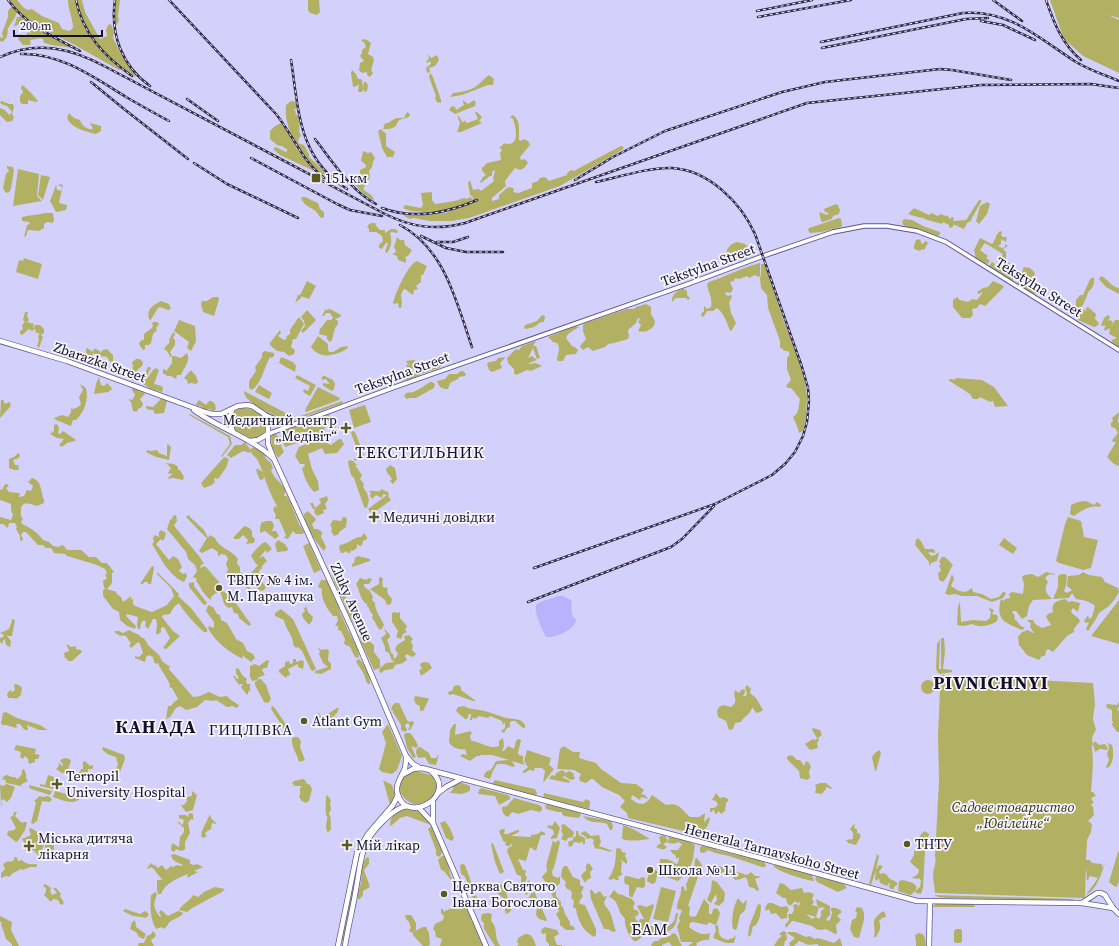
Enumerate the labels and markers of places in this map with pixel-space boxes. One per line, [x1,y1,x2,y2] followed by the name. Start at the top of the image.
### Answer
[325,168,367,188] place label: 151 км
[310,172,322,184] marker: 151 км
[223,410,337,446] place label: Медичний центр „Медівіт“
[340,422,352,434] marker: Медичний центр „Медівіт“
[383,507,495,527] place label: Медичні довідки
[368,511,380,523] marker: Медичні довідки
[227,570,314,606] place label: ТВПУ № 4 ім. М. Паращука
[214,583,224,593] marker: ТВПУ № 4 ім. М. Паращука
[312,711,383,731] place label: Atlant Gym
[299,716,309,726] marker: Atlant Gym
[66,766,186,802] place label: Ternopil University Hospital
[51,778,63,790] marker: Ternopil University Hospital
[38,828,134,864] place label: Міська дитяча лікарня
[915,834,953,854] place label: ТНТУ
[356,835,420,855] place label: Мій лікар
[341,839,353,851] marker: Мій лікар
[902,839,912,849] marker: ТНТУ
[23,840,35,852] marker: Міська дитяча лікарня
[658,860,737,880] place label: Школа № 11
[645,865,655,875] marker: Школа № 11
[452,876,559,912] place label: Церква Святого Івана Богослова
[439,889,449,899] marker: Церква Святого Івана Богослова

